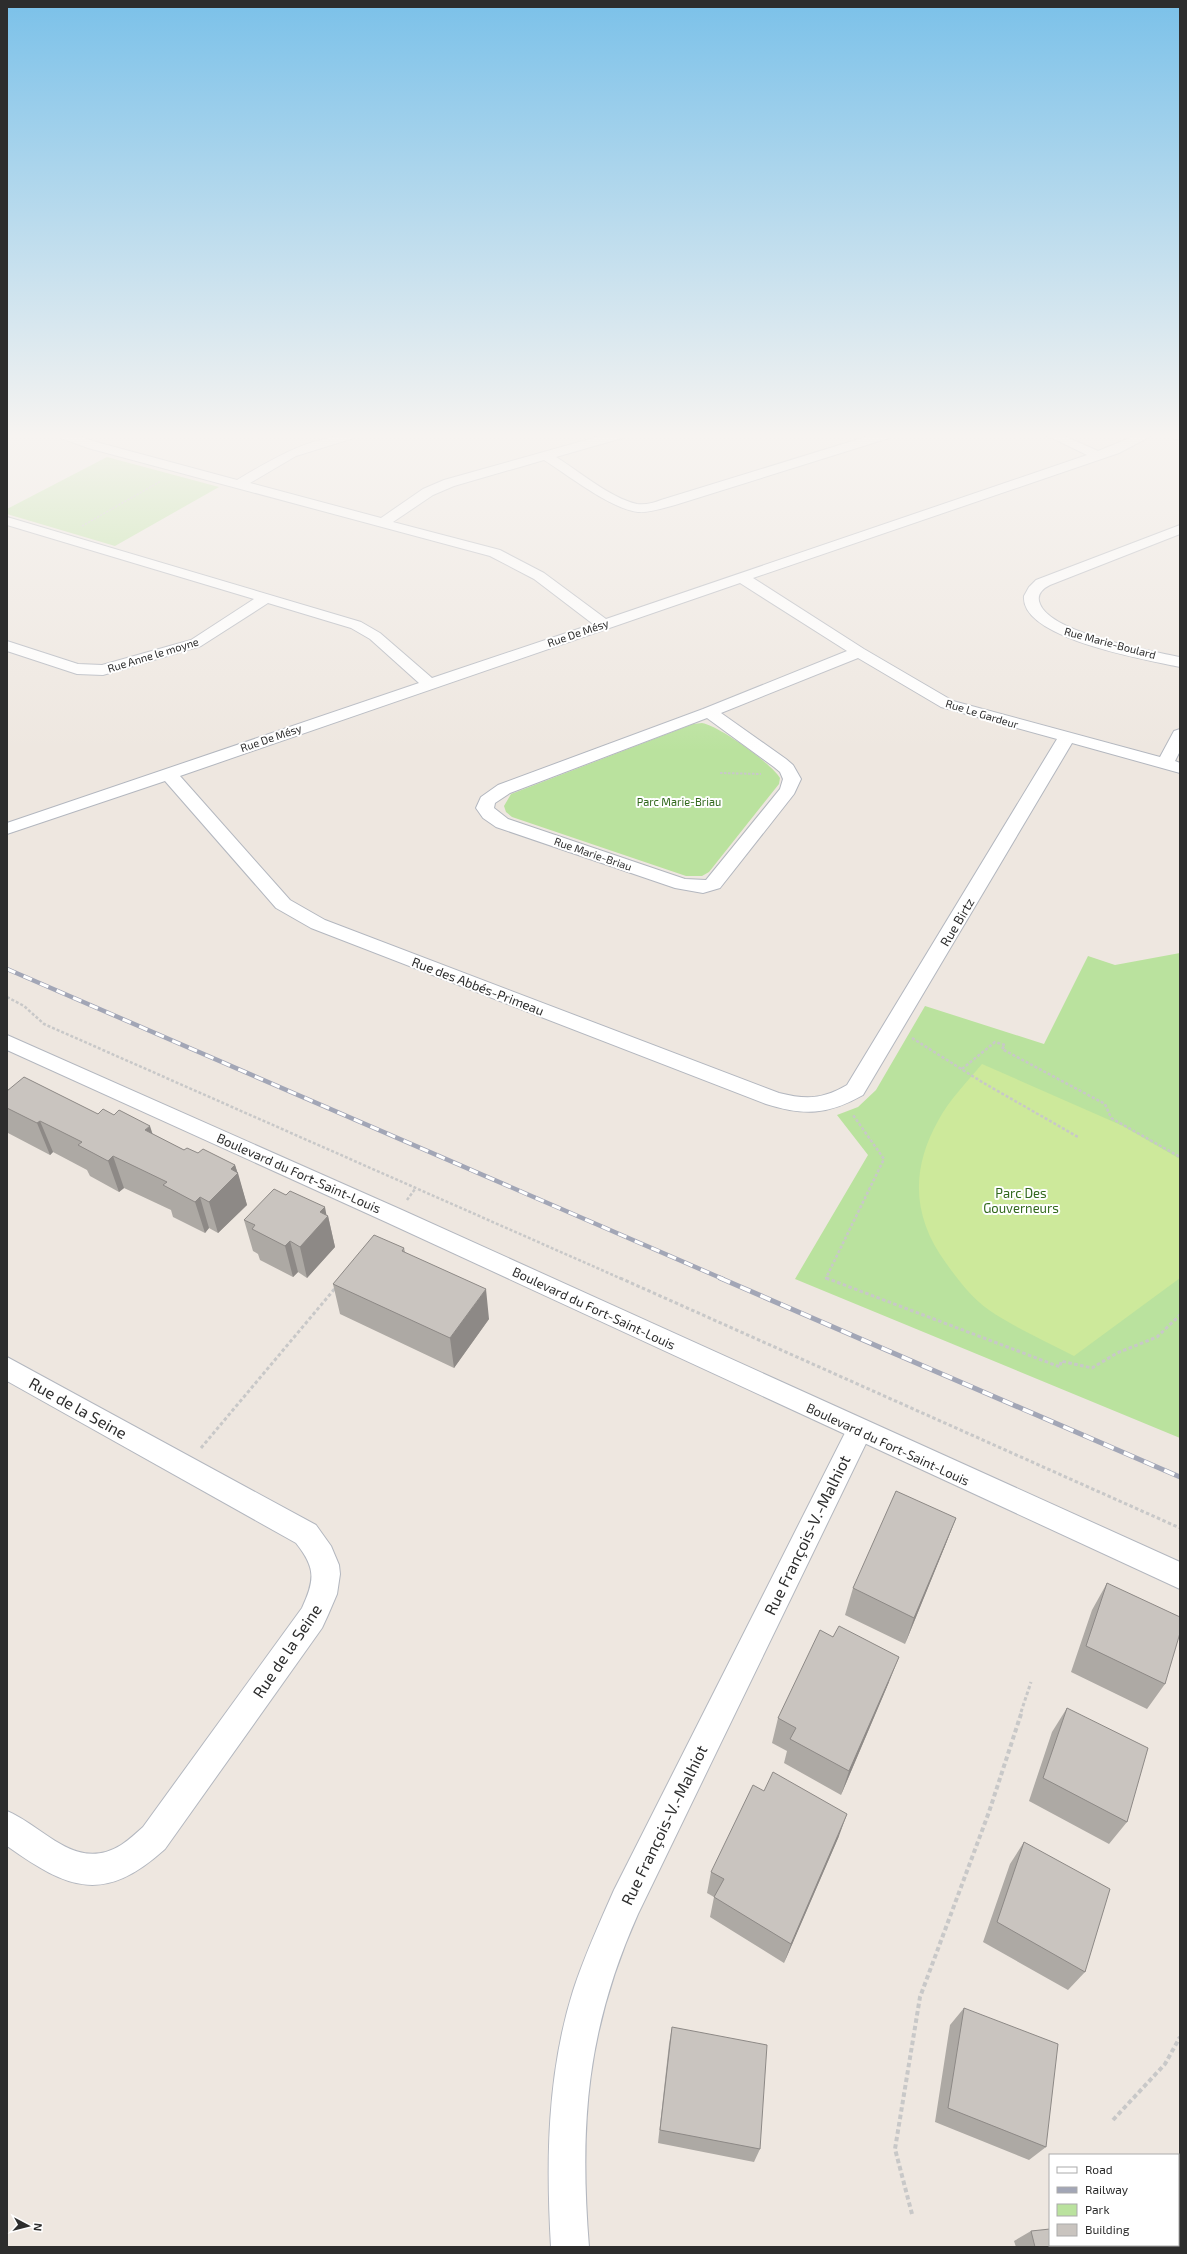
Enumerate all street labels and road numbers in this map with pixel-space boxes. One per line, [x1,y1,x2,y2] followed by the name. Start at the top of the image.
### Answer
[545,616,610,649] street label: Rue De Mésy
[1063,624,1157,661] street label: Rue Marie-Boulard
[106,634,200,675] street label: Rue Anne le moyne
[944,696,1021,731] street label: Rue Le Gardeur
[238,721,303,754] street label: Rue De Mésy
[553,834,634,873] street label: Rue Marie-Briau
[936,895,978,949] street label: Rue Birtz
[410,953,546,1019] street label: Rue des Abbés-Primeau
[214,1129,384,1217] street label: Boulevard du Fort-Saint-Louis
[510,1263,678,1353] street label: Boulevard du Fort-Saint-Louis
[26,1373,131,1442] street label: Rue de la Seine
[804,1399,972,1489] street label: Boulevard du Fort-Saint-Louis
[760,1452,854,1618] street label: Rue François-V.-Malhiot
[248,1600,325,1701] street label: Rue de la Seine
[617,1742,711,1908] street label: Rue François-V.-Malhiot

